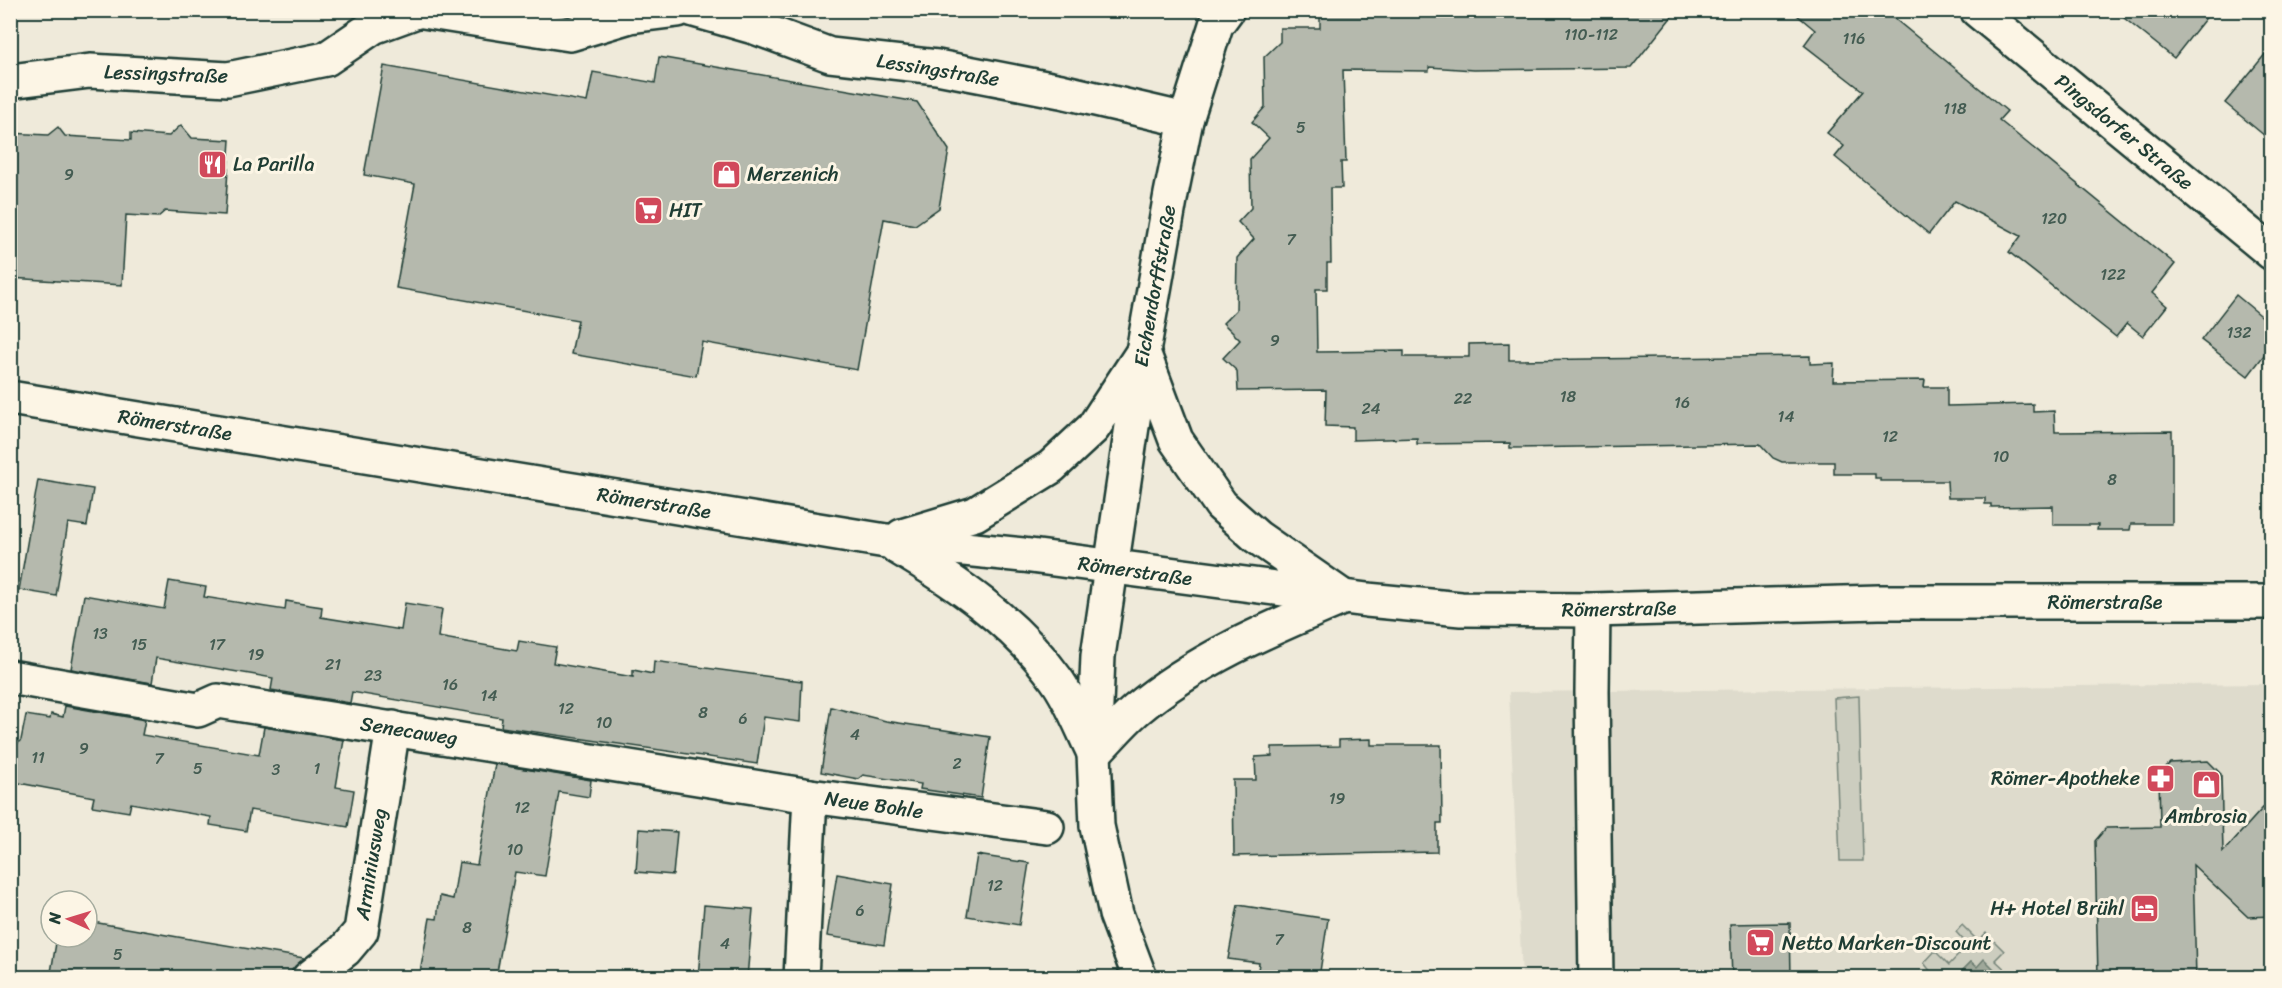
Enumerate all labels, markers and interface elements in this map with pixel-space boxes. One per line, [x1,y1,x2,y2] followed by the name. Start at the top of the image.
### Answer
[1564,20,1618,49] house number: 110-112
[1843,24,1865,53] house number: 116
[874,43,1002,97] street label: Lessingstraße
[103,54,229,94] street label: Lessingstraße
[2047,65,2201,199] street label: Pingsdorfer Straße
[1943,94,1967,123] house number: 118
[1296,113,1306,142] house number: 5
[233,147,314,182] place label: La Parilla
[196,148,228,180] restaurant icon: La Parilla
[747,157,838,192] place label: Merzenich
[710,158,742,190] shop icon: Merzenich
[64,160,74,189] house number: 9
[669,193,703,228] place label: HIT
[632,194,664,226] supermarket icon: HIT
[1124,202,1186,370] street label: Eichendorffstraße
[2041,204,2067,233] house number: 120
[1286,225,1296,254] house number: 7
[2100,260,2126,289] house number: 122
[2227,318,2251,347] house number: 132
[1270,326,1280,355] house number: 9
[1560,382,1577,411] house number: 18
[1454,384,1472,413] house number: 22
[1674,388,1690,417] house number: 16
[1361,394,1381,423] house number: 24
[116,399,235,451] street label: Römerstraße
[1778,402,1794,431] house number: 14
[1882,422,1898,451] house number: 12
[1993,442,2009,471] house number: 10
[2107,465,2117,494] house number: 8
[595,477,714,529] street label: Römerstraße
[1076,546,1195,596] street label: Römerstraße
[2048,585,2163,620] street label: Römerstraße
[1561,590,1677,627] street label: Römerstraße
[92,619,108,648] house number: 13
[131,630,148,659] house number: 15
[209,630,226,659] house number: 17
[248,640,265,669] house number: 19
[325,650,341,679] house number: 21
[364,661,382,690] house number: 23
[442,670,458,699] house number: 16
[481,681,497,710] house number: 14
[558,694,574,723] house number: 12
[698,698,708,727] house number: 8
[738,704,748,733] house number: 6
[358,706,460,756] street label: Senecaweg
[596,708,612,737] house number: 10
[850,720,860,749] house number: 4
[79,734,89,763] house number: 9
[31,743,45,772] house number: 11
[154,744,164,773] house number: 7
[952,749,962,778] house number: 2
[193,754,203,783] house number: 5
[314,754,321,783] house number: 1
[272,755,281,784] house number: 3
[1991,761,2140,796] place label: Römer-Apotheke
[2145,762,2177,794] pharmacy icon: Römer-Apotheke
[2190,769,2222,801] shop icon: Ambrosia
[822,781,926,829] street label: Neue Bohle
[1329,784,1346,813] house number: 19
[514,793,530,822] house number: 12
[2164,799,2247,834] place label: Ambrosia
[345,806,397,923] street label: Arminiusweg
[507,835,523,864] house number: 10
[987,871,1003,900] house number: 12
[39,889,99,949] north arrow
[1990,891,2125,926] place label: H+ Hotel Brühl
[2129,892,2161,924] hotel icon: H+ Hotel Brühl
[855,896,865,925] house number: 6
[40,911,69,926] text: N
[462,913,472,942] house number: 8
[1274,925,1284,954] house number: 7
[1782,926,1992,961] place label: Netto Marken-Discount
[1745,927,1777,959] supermarket icon: Netto Marken-Discount
[720,929,730,958] house number: 4
[113,940,123,969] house number: 5

